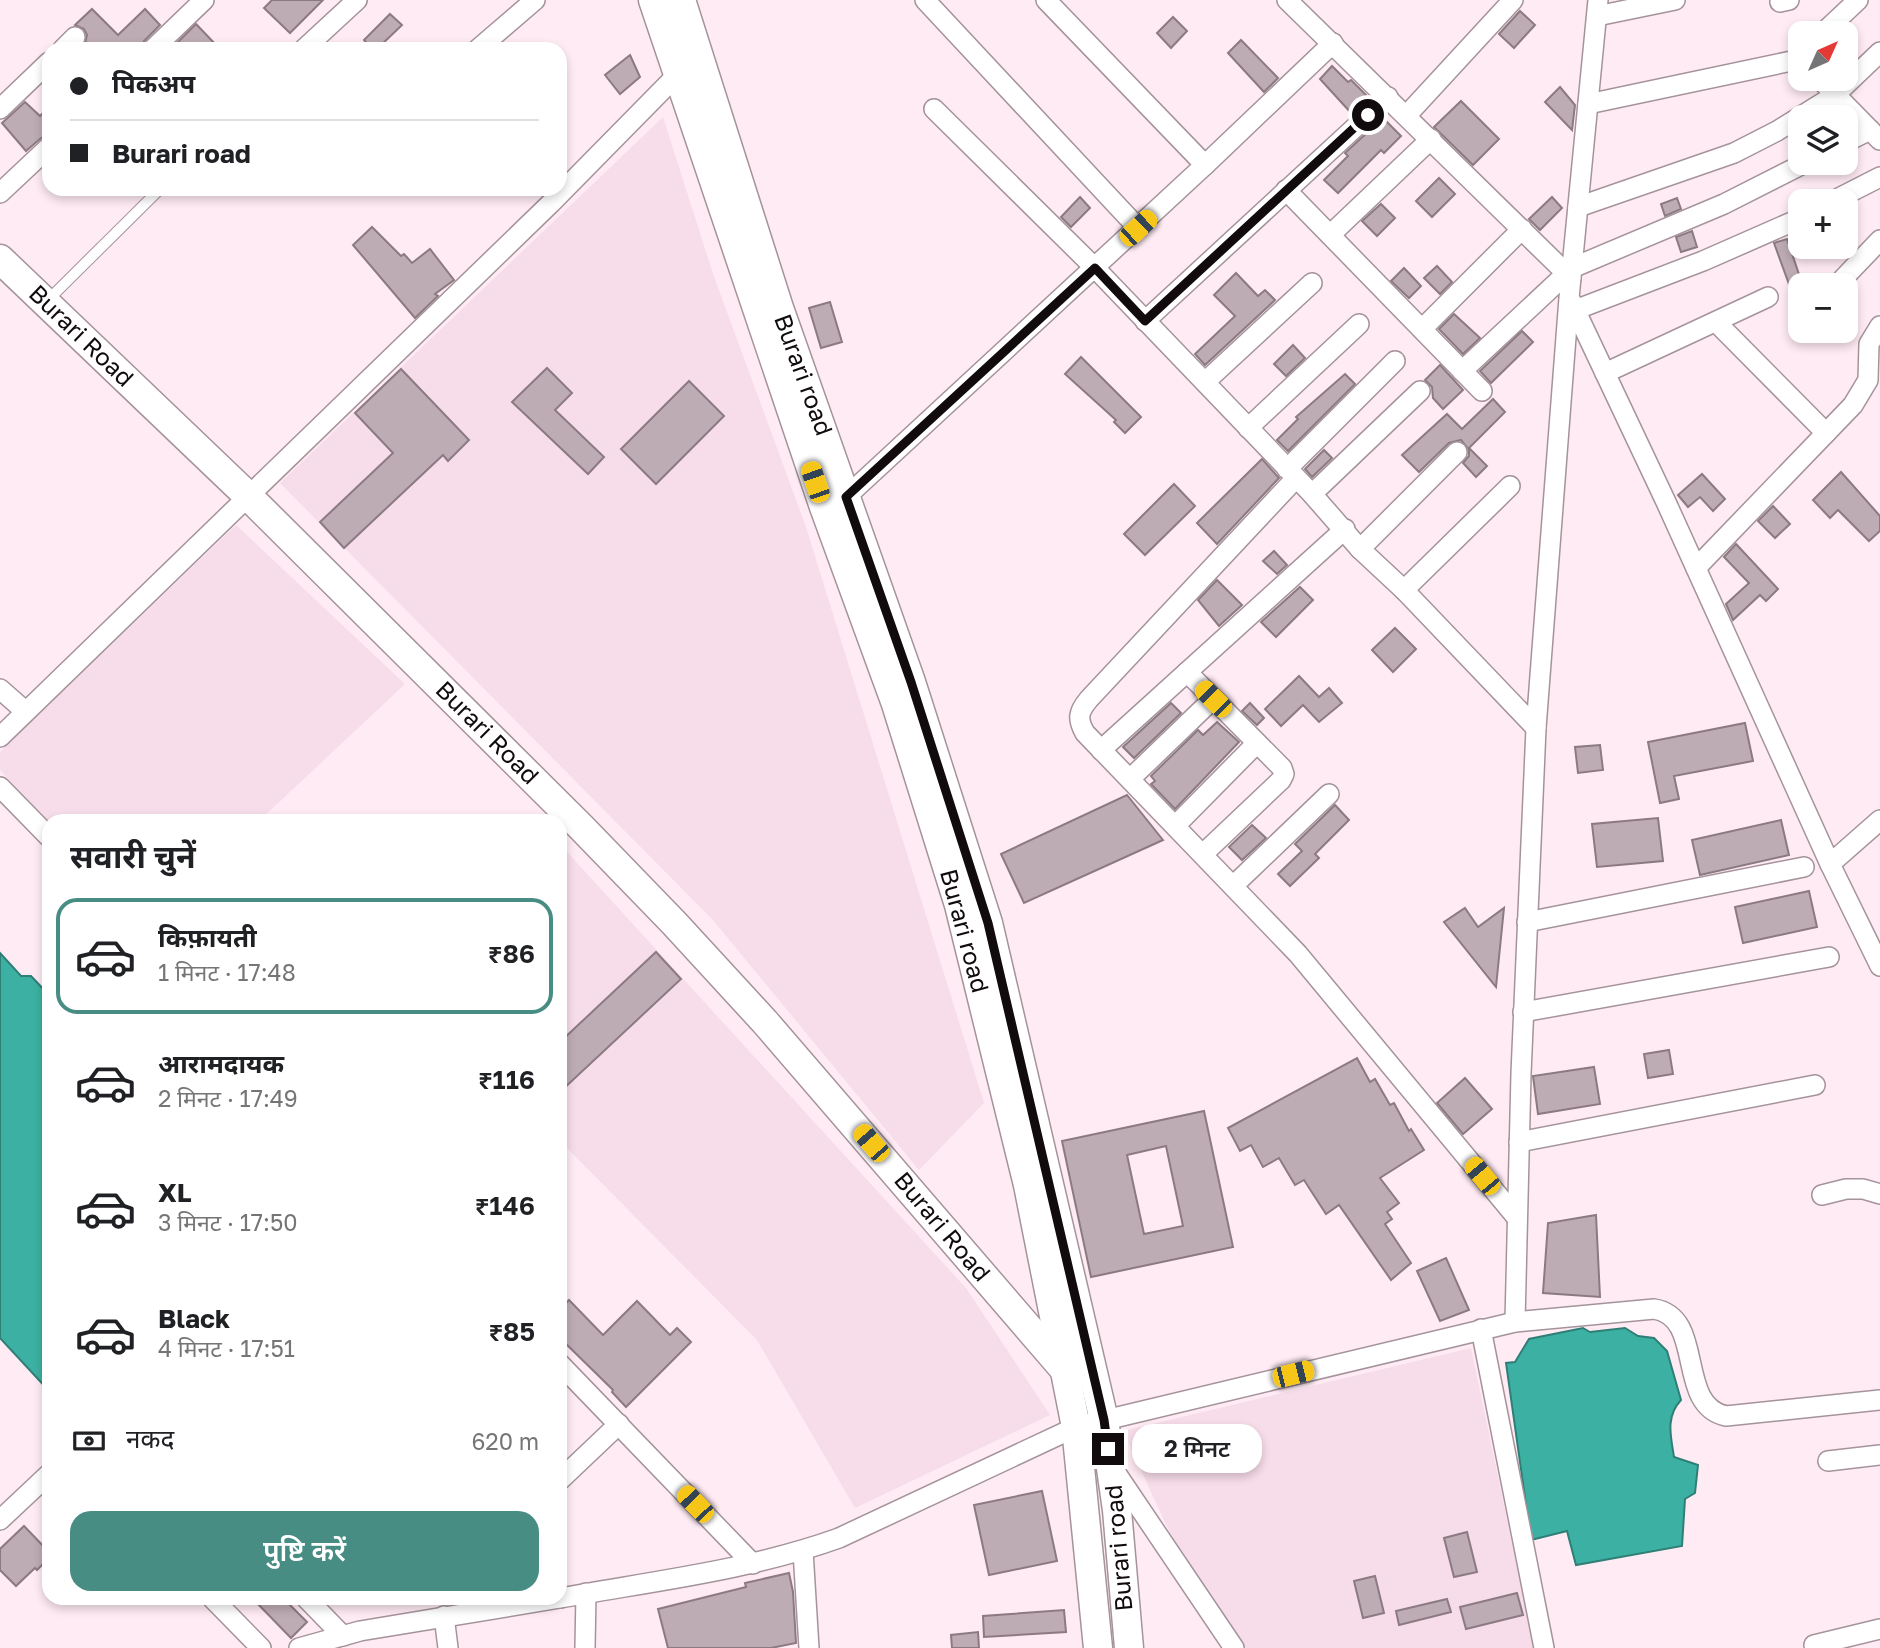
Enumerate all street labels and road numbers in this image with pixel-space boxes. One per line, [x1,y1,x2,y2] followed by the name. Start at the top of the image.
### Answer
[24,278,140,392] street label: Burari Road
[769,310,840,439] street label: Burari road
[430,674,546,790] street label: Burari Road
[935,866,996,996] street label: Burari road
[889,1165,997,1287] street label: Burari Road
[1098,1484,1137,1613] street label: Burari road

